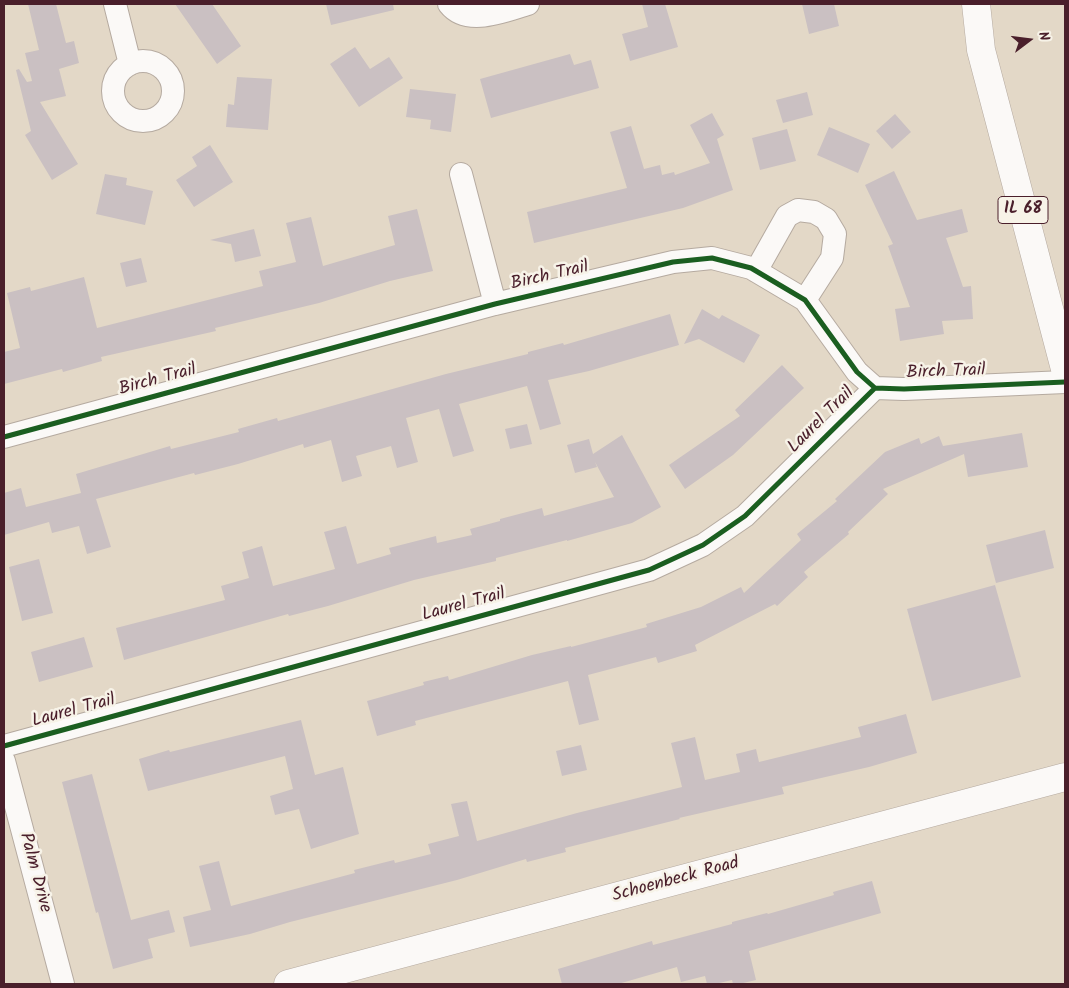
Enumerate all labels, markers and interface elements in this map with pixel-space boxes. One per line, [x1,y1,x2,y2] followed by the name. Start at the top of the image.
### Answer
[1004,15,1054,65] north arrow
[1032,29,1055,43] text: N
[998,196,1048,224] road number: IL 68
[509,258,591,296] street label: Birch Trail
[117,360,199,402] street label: Birch Trail
[906,361,986,385] street label: Birch Trail
[784,383,860,459] street label: Laurel Trail
[420,585,508,627] street label: Laurel Trail
[30,691,118,733] street label: Laurel Trail
[13,831,55,915] street label: Palm Drive
[610,854,742,908] street label: Schoenbeck Road

